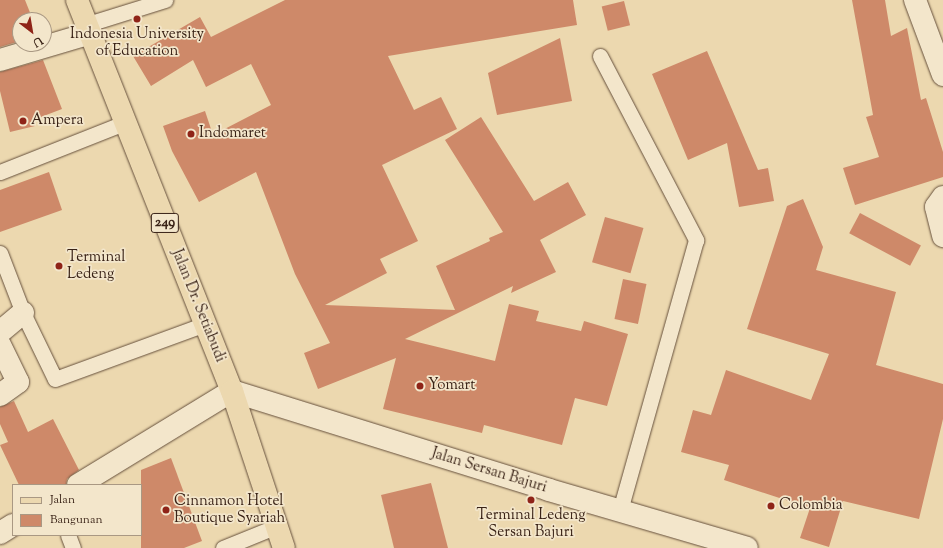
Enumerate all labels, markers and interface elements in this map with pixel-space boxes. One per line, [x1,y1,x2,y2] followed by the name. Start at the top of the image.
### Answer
[12,12,52,52] north arrow
[132,14,142,24] marker: Indonesia University of Education
[70,25,204,60] place label: Indonesia University of Education
[30,32,46,51] text: U
[31,112,83,130] place label: Ampera
[18,116,28,126] marker: Ampera
[199,125,266,143] place label: Indomaret
[186,129,196,139] marker: Indomaret
[150,211,180,235] road number: 249
[167,247,229,365] street label: Jalan Dr. Setiabudi
[67,248,125,283] place label: Terminal Ledeng
[54,261,64,271] marker: Terminal Ledeng
[428,377,475,395] place label: Yomart
[415,381,425,391] marker: Yomart
[429,445,549,497] street label: Jalan Sersan Bajuri
[12,484,142,536] legend
[50,491,75,509] text: Jalan
[174,492,285,527] place label: Cinnamon Hotel Boutique Syariah
[526,495,536,505] marker: Terminal Ledeng Sersan Bajuri
[779,497,843,515] place label: Colombia
[766,501,776,511] marker: Colombia
[161,505,171,515] marker: Cinnamon Hotel Boutique Syariah
[476,506,586,541] place label: Terminal Ledeng Sersan Bajuri
[50,511,103,529] text: Bangunan

